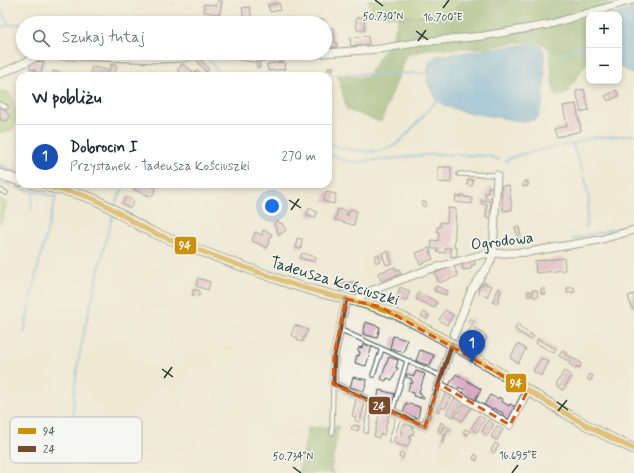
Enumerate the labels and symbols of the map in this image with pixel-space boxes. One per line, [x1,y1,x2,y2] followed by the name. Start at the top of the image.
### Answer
[363,10,404,24] text: 50.730°N
[423,11,463,25] text: 16.700°E
[262,196,282,216] your location
[470,227,535,256] street label: Ogrodowa
[174,236,197,255] line badge: 94
[179,239,191,253] text: 94
[268,252,402,311] street label: Tadeusza Kościuszki
[459,330,485,363] pin: 1
[505,373,527,393] line badge: 94
[510,377,522,391] text: 94
[368,396,391,415] line badge: 24
[373,400,385,414] text: 24
[10,417,142,463] legend
[43,425,55,439] text: 94
[43,443,55,457] text: 24
[499,449,537,463] text: 16.695°E
[273,450,313,464] text: 50.734°N

